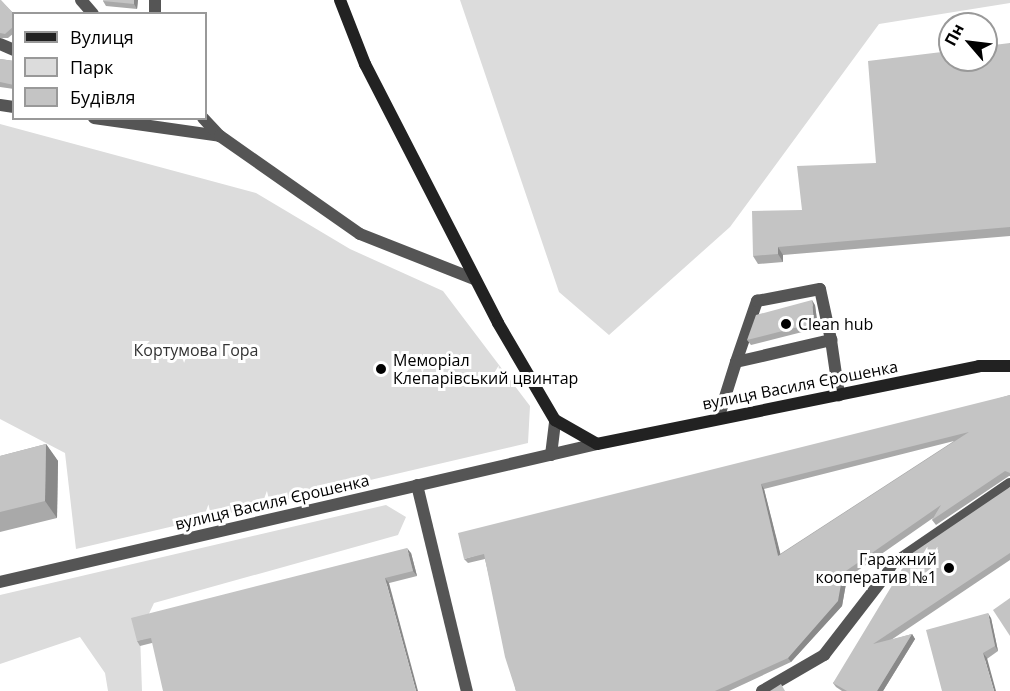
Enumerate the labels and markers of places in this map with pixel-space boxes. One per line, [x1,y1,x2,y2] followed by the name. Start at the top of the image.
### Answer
[798,314,873,334] place label: Clean hub
[779,317,793,331] marker: Clean hub
[393,350,578,388] place label: Меморіал Клепарівський цвинтар
[374,362,388,376] marker: Меморіал Клепарівський цвинтар
[815,549,937,587] place label: Гаражний кооператив №1
[942,561,956,575] marker: Гаражний кооператив №1

